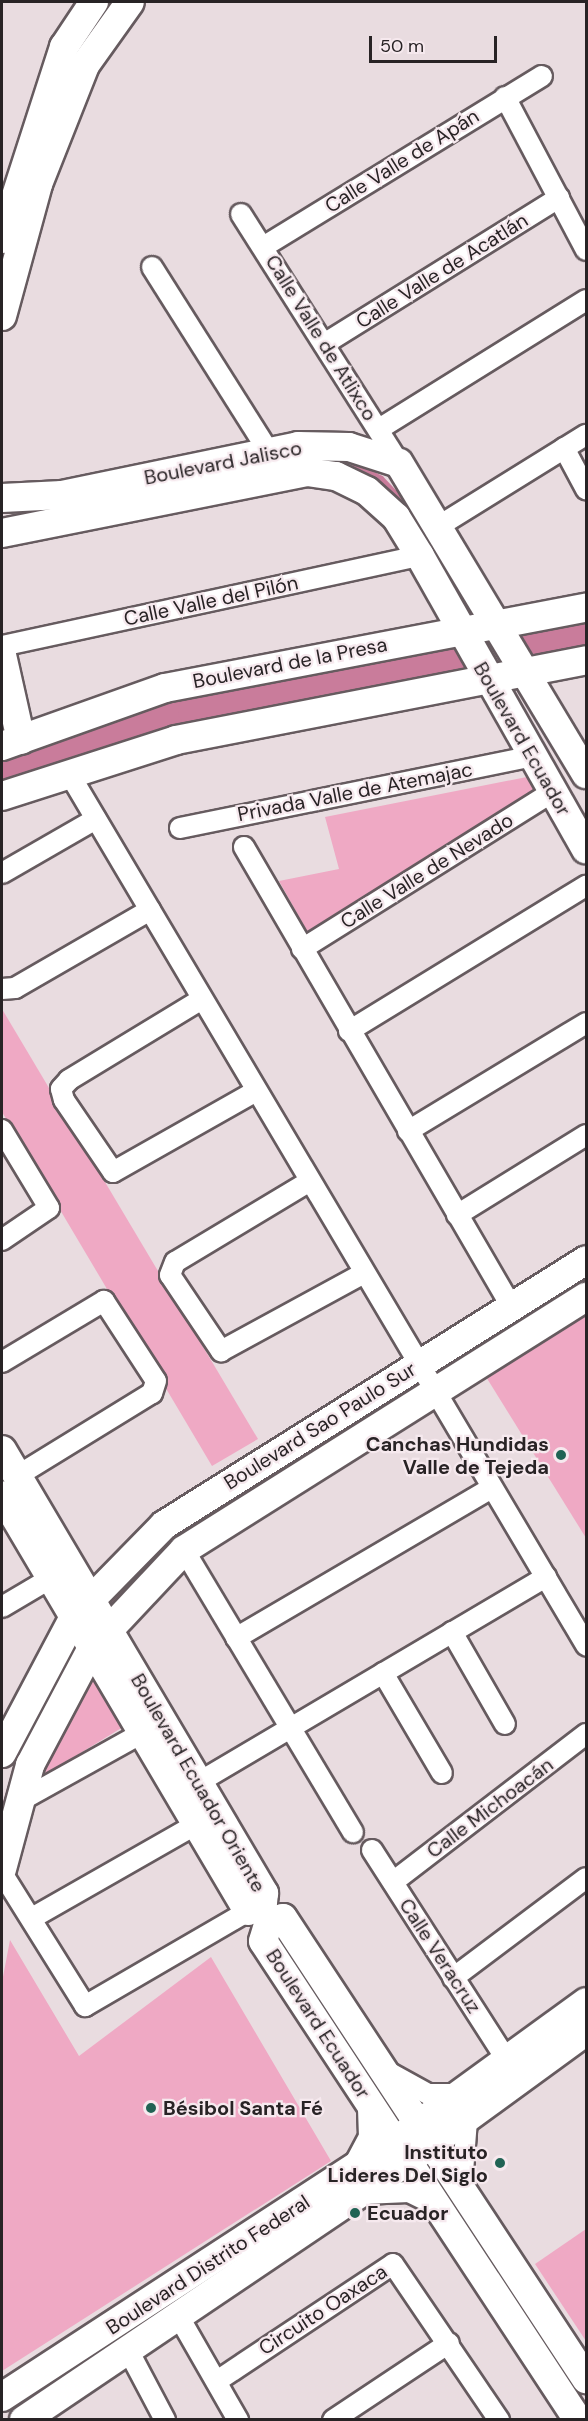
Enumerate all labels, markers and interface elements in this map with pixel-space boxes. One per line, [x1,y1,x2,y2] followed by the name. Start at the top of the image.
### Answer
[372,24,500,62] scale bar
[380,34,424,58] text: 50 m
[321,104,483,218] street label: Calle Valle de Apán
[352,208,532,334] street label: Calle Valle de Acatlán
[260,251,382,425] street label: Calle Valle de Atlixco
[142,436,304,490] street label: Boulevard Jalisco
[122,571,300,631] street label: Calle Valle del Pilón
[191,632,389,694] street label: Boulevard de la Presa
[468,658,576,820] street label: Boulevard Ecuador
[236,757,474,827] street label: Privada Valle de Atemajac
[336,808,518,934] street label: Calle Valle de Nevado
[220,1357,420,1495] street label: Boulevard Sao Paulo Sur
[366,1432,549,1479] place label: Canchas Hundidas Valle de Tejeda
[554,1448,568,1462] marker: Canchas Hundidas Valle de Tejeda
[126,1670,270,1896] street label: Boulevard Ecuador Oriente
[422,1753,558,1863] street label: Calle Michoacán
[394,1894,486,2018] street label: Calle Veracruz
[261,1945,375,2103] street label: Boulevard Ecuador
[163,2096,323,2120] place label: Bésibol Santa Fé
[144,2101,158,2115] marker: Bésibol Santa Fé
[328,2140,488,2187] place label: Instituto Lideres Del Siglo
[493,2156,507,2170] marker: Instituto Lideres Del Siglo
[102,2190,314,2340] street label: Boulevard Distrito Federal
[367,2201,448,2225] place label: Ecuador
[348,2206,362,2220] marker: Ecuador
[254,2260,392,2360] street label: Circuito Oaxaca

